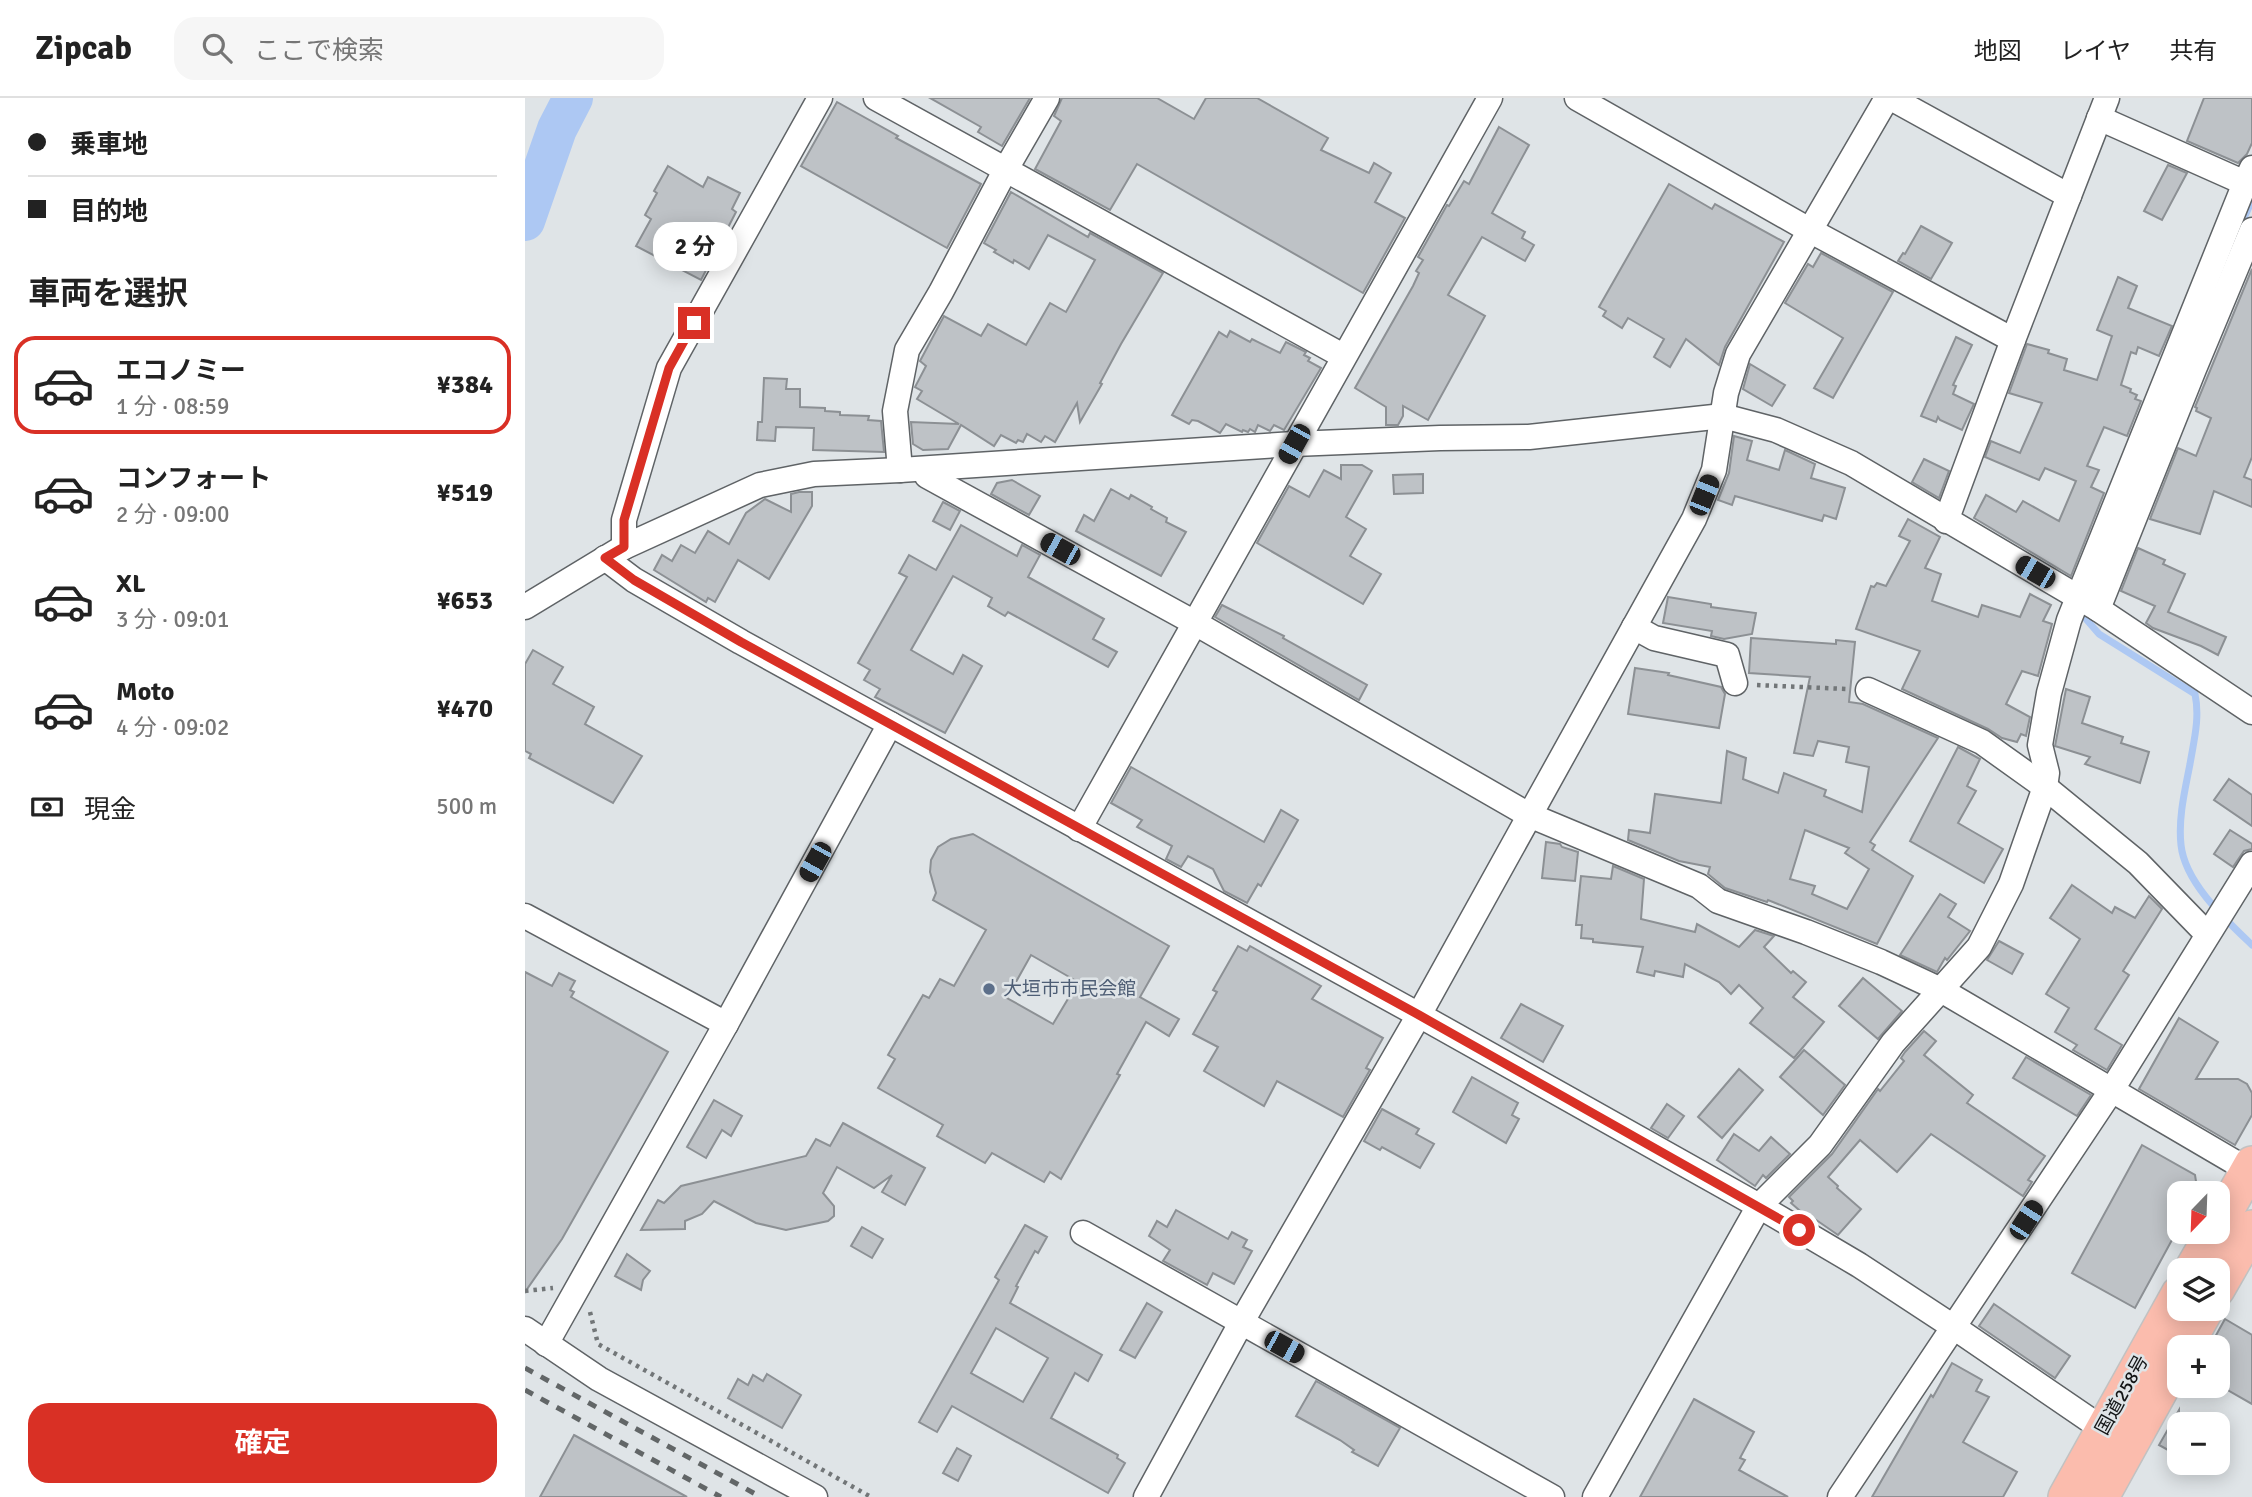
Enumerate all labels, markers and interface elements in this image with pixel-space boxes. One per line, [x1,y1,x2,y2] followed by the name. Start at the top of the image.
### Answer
[174,17,664,80] search box
[35,28,132,69] text: Zipcab
[198,29,236,67] icon: search
[254,35,384,67] text: ここで検索
[1974,36,2022,66] text: 地図
[2060,36,2131,66] text: レイヤ
[2169,36,2217,66] text: 共有
[70,129,148,161] text: 乗車地
[70,196,148,228] text: 目的地
[652,222,736,271] callout: 2 分
[675,232,715,261] text: 2 分
[28,274,188,313] text: 車両を選択
[678,307,710,339] route end
[32,354,95,417] icon: car
[116,355,246,387] text: エコノミー
[437,369,493,401] text: ¥384
[116,392,229,421] text: 1 分 · 08:59
[1275,421,1314,467] car
[32,462,95,525] icon: car
[116,463,271,495] text: コンフォート
[1687,472,1722,518] car
[437,477,493,509] text: ¥519
[116,500,229,529] text: 2 分 · 09:00
[1037,530,1084,568] car
[2012,552,2059,592] car
[116,568,146,600] text: XL
[32,570,95,633] icon: car
[437,585,493,617] text: ¥653
[116,605,229,634] text: 3 分 · 09:01
[116,676,174,708] text: Moto
[32,678,95,741] icon: car
[437,693,493,725] text: ¥470
[116,713,229,742] text: 4 分 · 09:02
[28,788,66,826] icon: cash
[436,792,497,821] text: 500 m
[84,794,136,826] text: 現金
[796,839,835,885] car
[1003,977,1136,1001] place label: 大垣市市民会館
[981,981,997,997] marker: 大垣市市民会館
[2167,1181,2229,1244] north arrow
[2167,1181,2230,1475] map controls
[2006,1197,2047,1243] car
[1783,1214,1815,1246] route start
[2167,1258,2230,1321] button: layers
[1261,1328,1308,1366] car
[2167,1335,2230,1398] button: +
[2090,1351,2154,1439] street label: 国道258号
[28,1403,497,1483] button: 確定
[2167,1412,2230,1475] button: −

